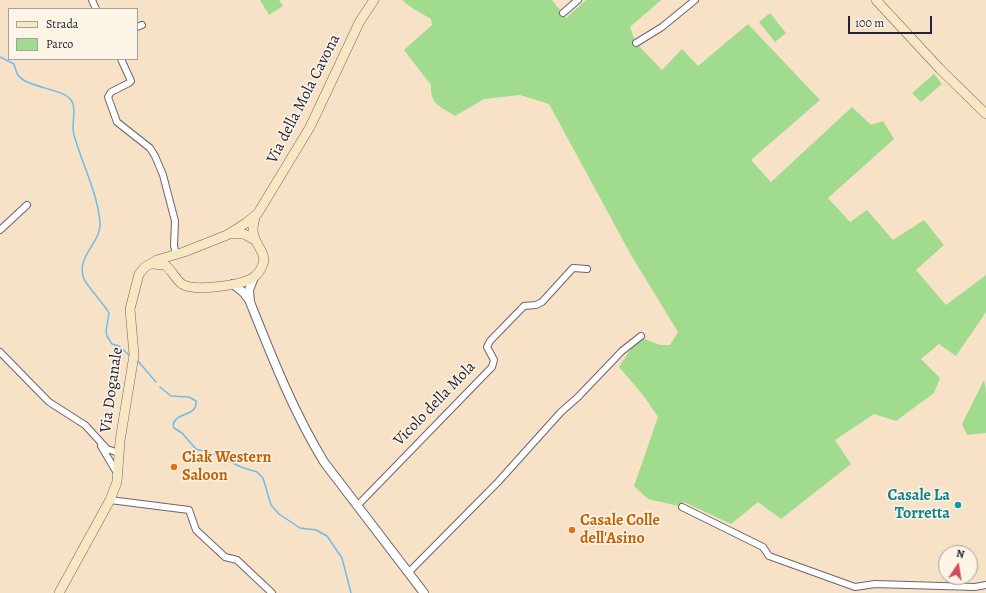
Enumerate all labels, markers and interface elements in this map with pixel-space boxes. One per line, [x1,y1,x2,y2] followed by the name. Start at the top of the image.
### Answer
[8,8,138,60] legend
[850,8,934,34] scale bar
[855,15,884,31] text: 100 m
[46,16,78,32] text: Strada
[263,31,345,167] street label: Via della Mola Cavona
[46,36,73,52] text: Parco
[97,346,127,434] street label: Via Doganale
[390,358,480,450] street label: Vicolo della Mola
[182,448,272,486] place label: Ciak Western Saloon
[169,462,179,472] marker: Ciak Western Saloon
[888,486,950,524] place label: Casale La Torretta
[953,500,963,510] marker: Casale La Torretta
[580,511,660,549] place label: Casale Colle dell'Asino
[567,525,577,535] marker: Casale Colle dell'Asino
[938,545,978,585] north arrow
[955,546,966,562] text: N

